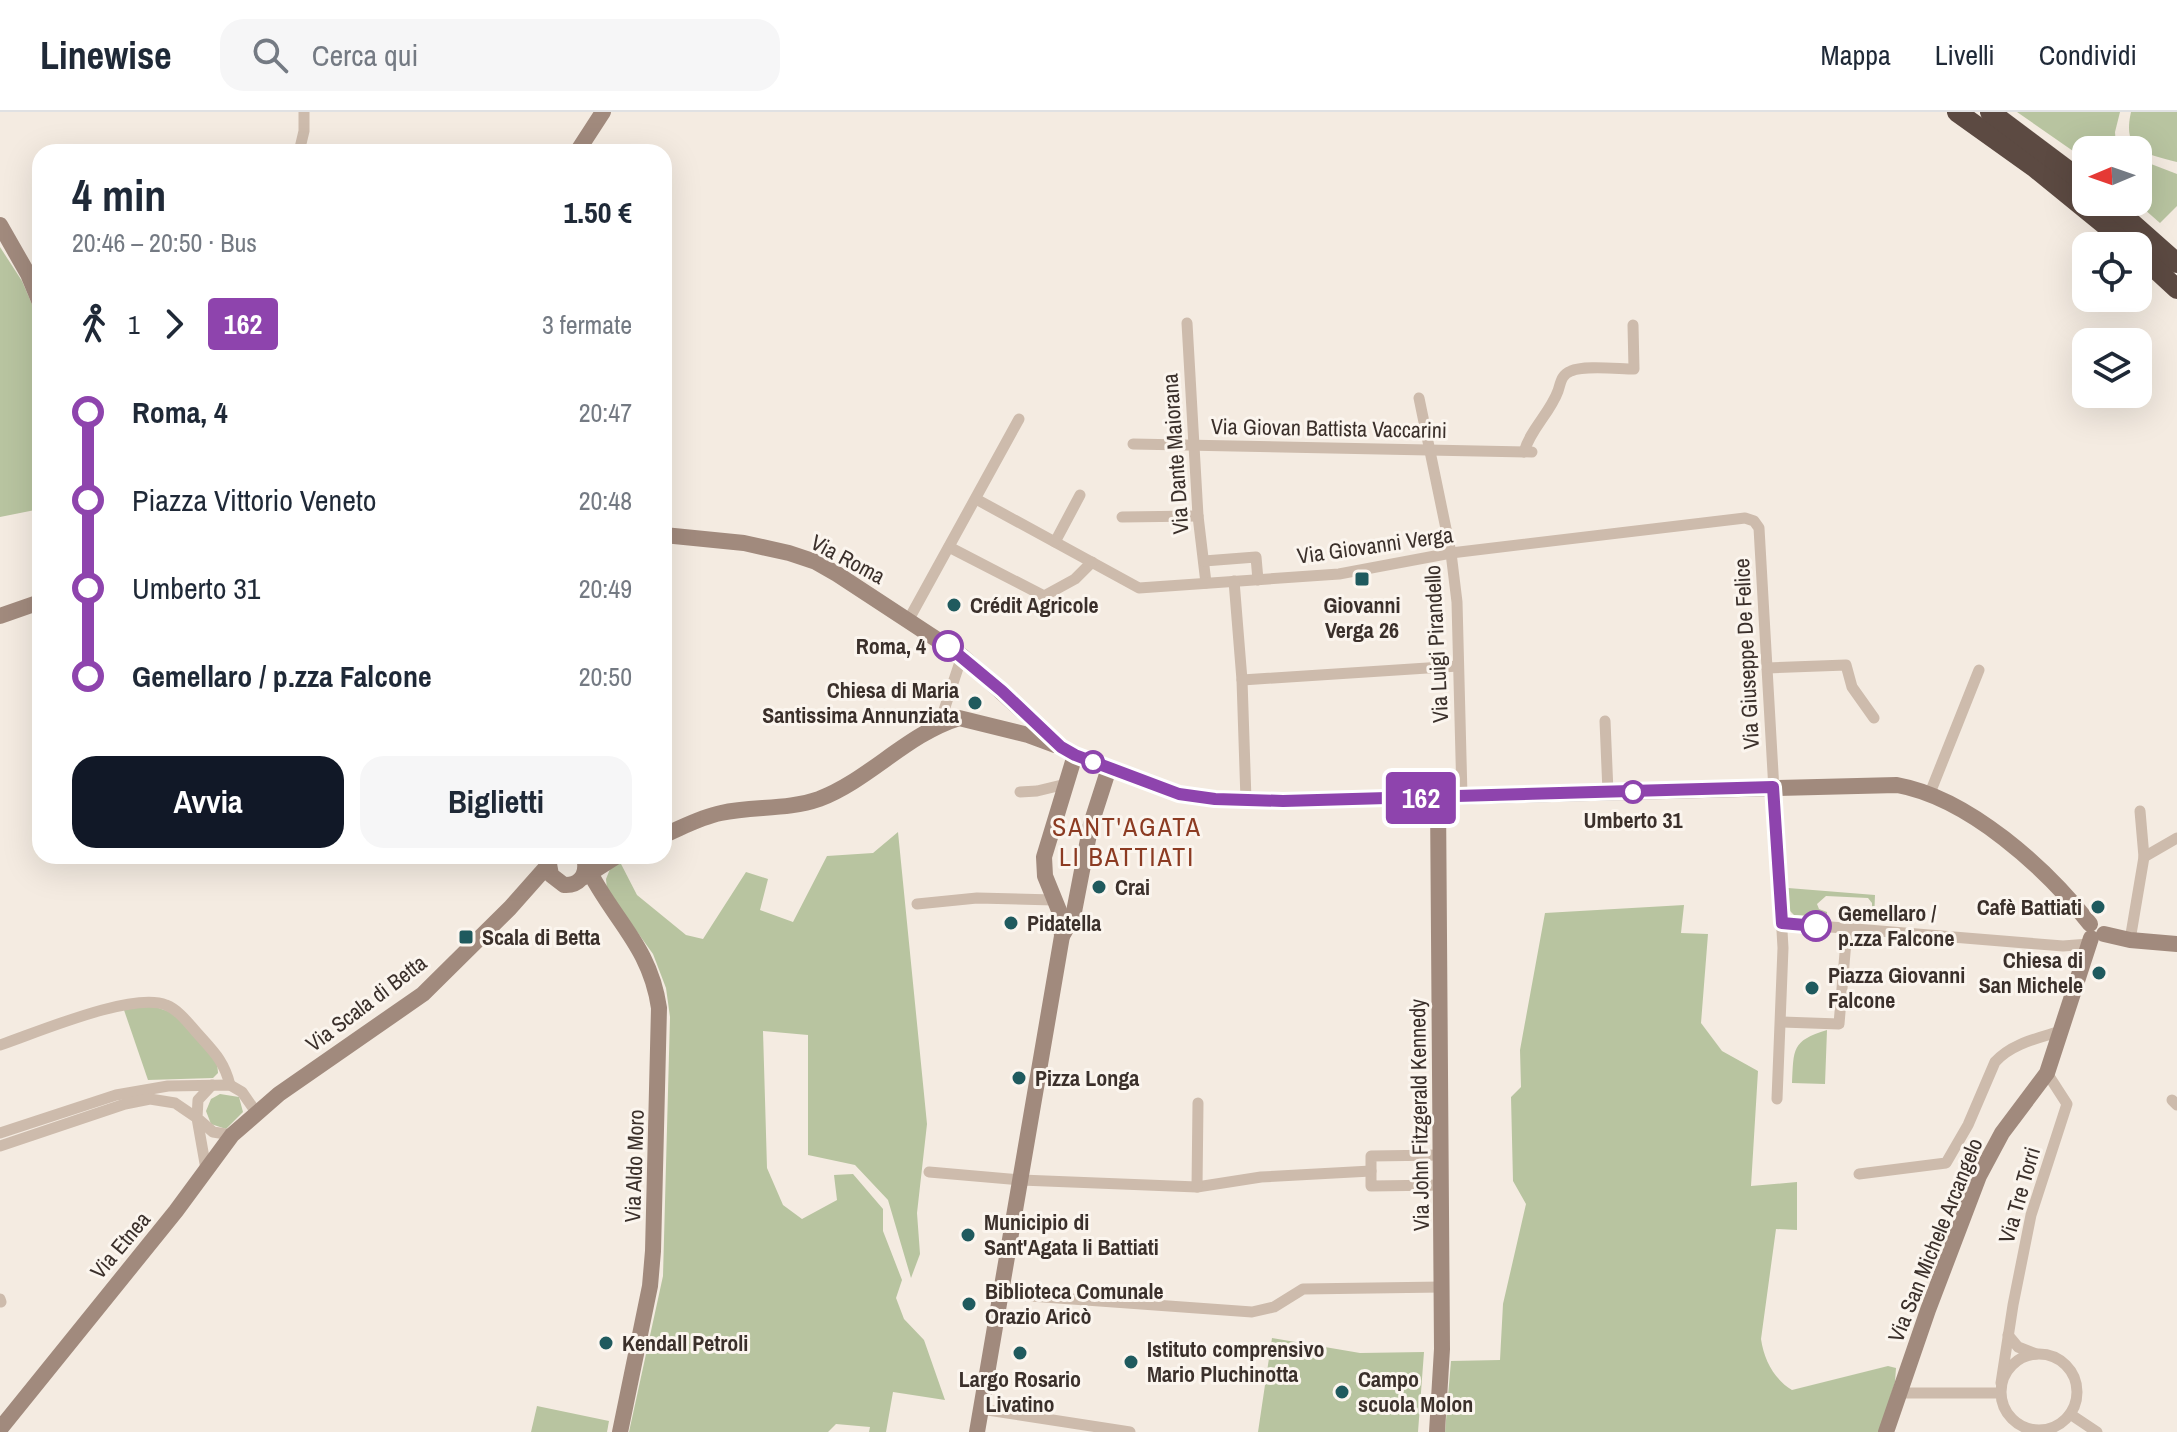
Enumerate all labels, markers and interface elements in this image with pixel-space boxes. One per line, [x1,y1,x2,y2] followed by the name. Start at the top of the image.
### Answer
[220,19,780,91] search box
[40,30,172,81] text: Linewise
[248,33,292,77] icon: search
[312,35,418,75] text: Cerca qui
[1821,36,1891,74] text: Mappa
[1935,36,1995,74] text: Livelli
[2039,36,2137,74] text: Condividi
[2072,136,2152,216] north arrow
[2072,136,2152,408] map controls
[72,165,166,225] text: 4 min
[564,192,632,232] text: 1.50 €
[72,225,257,260] text: 20:46 – 20:50 · Bus
[2072,232,2152,312] button: locate
[72,302,116,346] icon: walk
[152,302,196,346] icon: forward
[224,305,262,343] text: 162
[128,307,140,342] text: 1
[542,307,632,342] text: 3 fermate
[2072,328,2152,408] button: layers
[1154,373,1196,535] street label: Via Dante Maiorana
[132,392,228,432] text: Roma, 4
[579,395,632,430] text: 20:47
[1211,411,1447,445] street label: Via Giovan Battista Vaccarini
[132,480,376,520] text: Piazza Vittorio Veneto
[579,483,632,518] text: 20:48
[1295,519,1455,571] street label: Via Giovanni Verga
[806,527,890,591] street label: Via Roma
[1726,558,1766,750] street label: Via Giuseppe De Felice
[1417,564,1455,724] street label: Via Luigi Pirandello
[132,568,261,608] text: Umberto 31
[1353,570,1371,588] marker: Giovanni Verga 26
[579,571,632,606] text: 20:49
[970,590,1099,620] place label: Crédit Agricole
[1323,590,1401,645] place label: Giovanni Verga 26
[945,596,963,614] marker: Crédit Agricole
[856,631,926,661] place label: Roma, 4
[933,631,963,661] marker: Roma, 4
[132,656,432,696] text: Gemellaro / p.zza Falcone
[579,659,632,694] text: 20:50
[762,675,959,730] place label: Chiesa di Maria Santissima Annunziata
[966,694,984,712] marker: Chiesa di Maria Santissima Annunziata
[1082,751,1104,773] unlabelled marker
[72,756,344,848] button: Avvia
[360,756,632,848] button: Biglietti
[1375,772,1467,824] line badge: 162
[1402,779,1440,817] text: 162
[1622,781,1644,803] marker: Umberto 31
[1583,805,1684,835] place label: Umberto 31
[1052,809,1202,874] district label: SANT'AGATA LI BATTIATI
[1115,872,1150,902] place label: Crai
[1090,878,1108,896] marker: Crai
[1977,892,2082,922] place label: Cafè Battiati
[1838,898,1954,953] place label: Gemellaro / p.zza Falcone
[2089,898,2107,916] marker: Cafè Battiati
[1027,908,1101,938] place label: Pidatella
[1801,911,1831,941] marker: Gemellaro / p.zza Falcone
[1002,914,1020,932] marker: Pidatella
[482,922,600,952] place label: Scala di Betta
[457,928,475,946] marker: Scala di Betta
[1979,945,2083,1000] place label: Chiesa di San Michele
[299,948,433,1058] street label: Via Scala di Betta
[1828,960,1965,1015] place label: Piazza Giovanni Falcone
[2090,964,2108,982] marker: Chiesa di San Michele
[1803,979,1821,997] marker: Piazza Giovanni Falcone
[1402,999,1436,1231] street label: Via John Fitzgerald Kennedy
[1035,1063,1139,1093] place label: Pizza Longa
[1010,1069,1028,1087] marker: Pizza Longa
[617,1109,651,1223] street label: Via Aldo Moro
[1880,1134,1990,1346] street label: Via San Michele Arcangelo
[1991,1143,2047,1247] street label: Via Tre Torri
[83,1205,157,1285] street label: Via Etnea
[984,1207,1159,1262] place label: Municipio di Sant'Agata li Battiati
[959,1226,977,1244] marker: Municipio di Sant'Agata li Battiati
[985,1276,1163,1331] place label: Biblioteca Comunale Orazio Aricò
[960,1295,978,1313] marker: Biblioteca Comunale Orazio Aricò
[622,1328,748,1358] place label: Kendall Petroli
[597,1334,615,1352] marker: Kendall Petroli
[1147,1334,1324,1389] place label: Istituto comprensivo Mario Pluchinotta
[1011,1344,1029,1362] marker: Largo Rosario Livatino
[1122,1353,1140,1371] marker: Istituto comprensivo Mario Pluchinotta
[959,1364,1081,1419] place label: Largo Rosario Livatino
[1358,1364,1473,1419] place label: Campo scuola Molon
[1333,1383,1351,1401] marker: Campo scuola Molon

